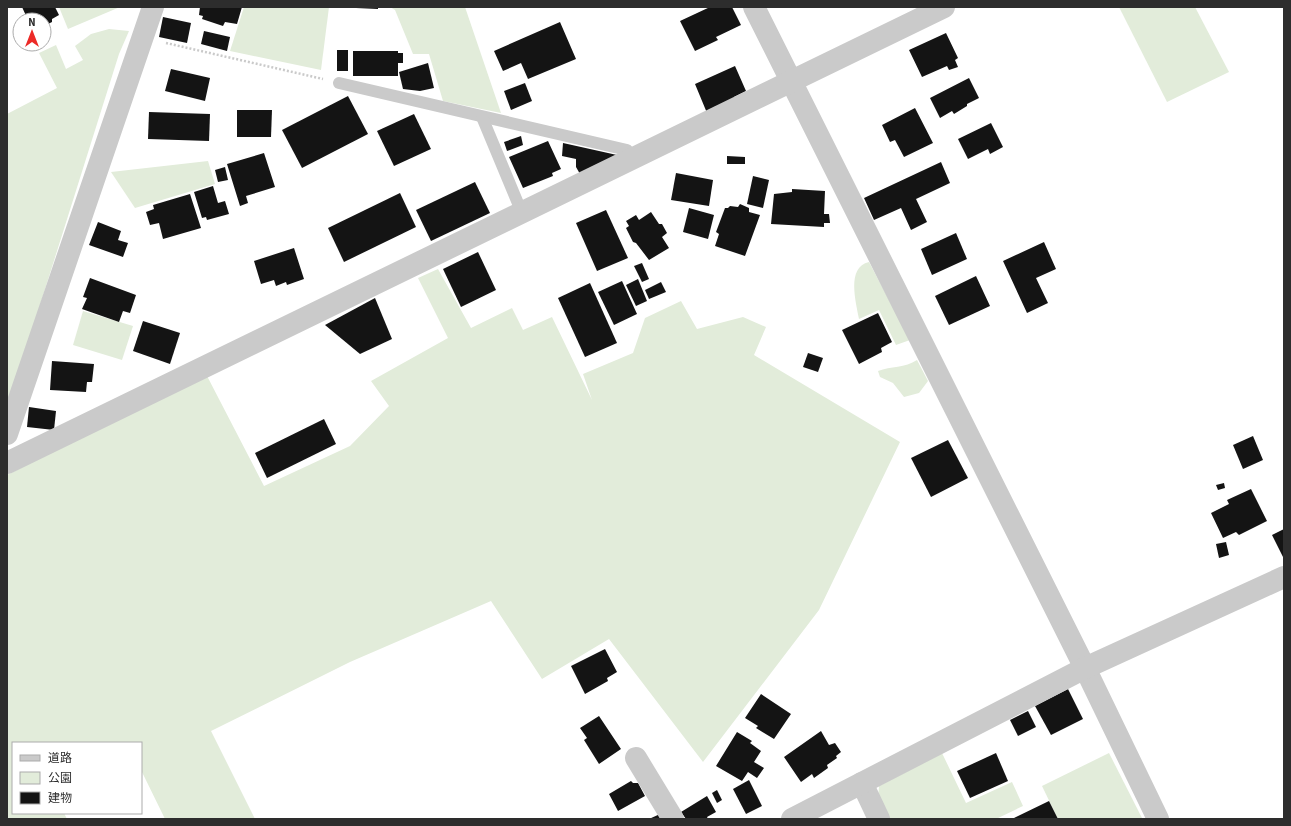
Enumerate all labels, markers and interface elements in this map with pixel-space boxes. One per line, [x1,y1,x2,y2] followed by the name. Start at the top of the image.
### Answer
[12,12,52,52] north arrow
[28,15,36,30] text: N
[12,742,142,814] legend
[48,750,72,767] text: 道路
[48,770,72,787] text: 公園
[48,790,72,807] text: 建物

